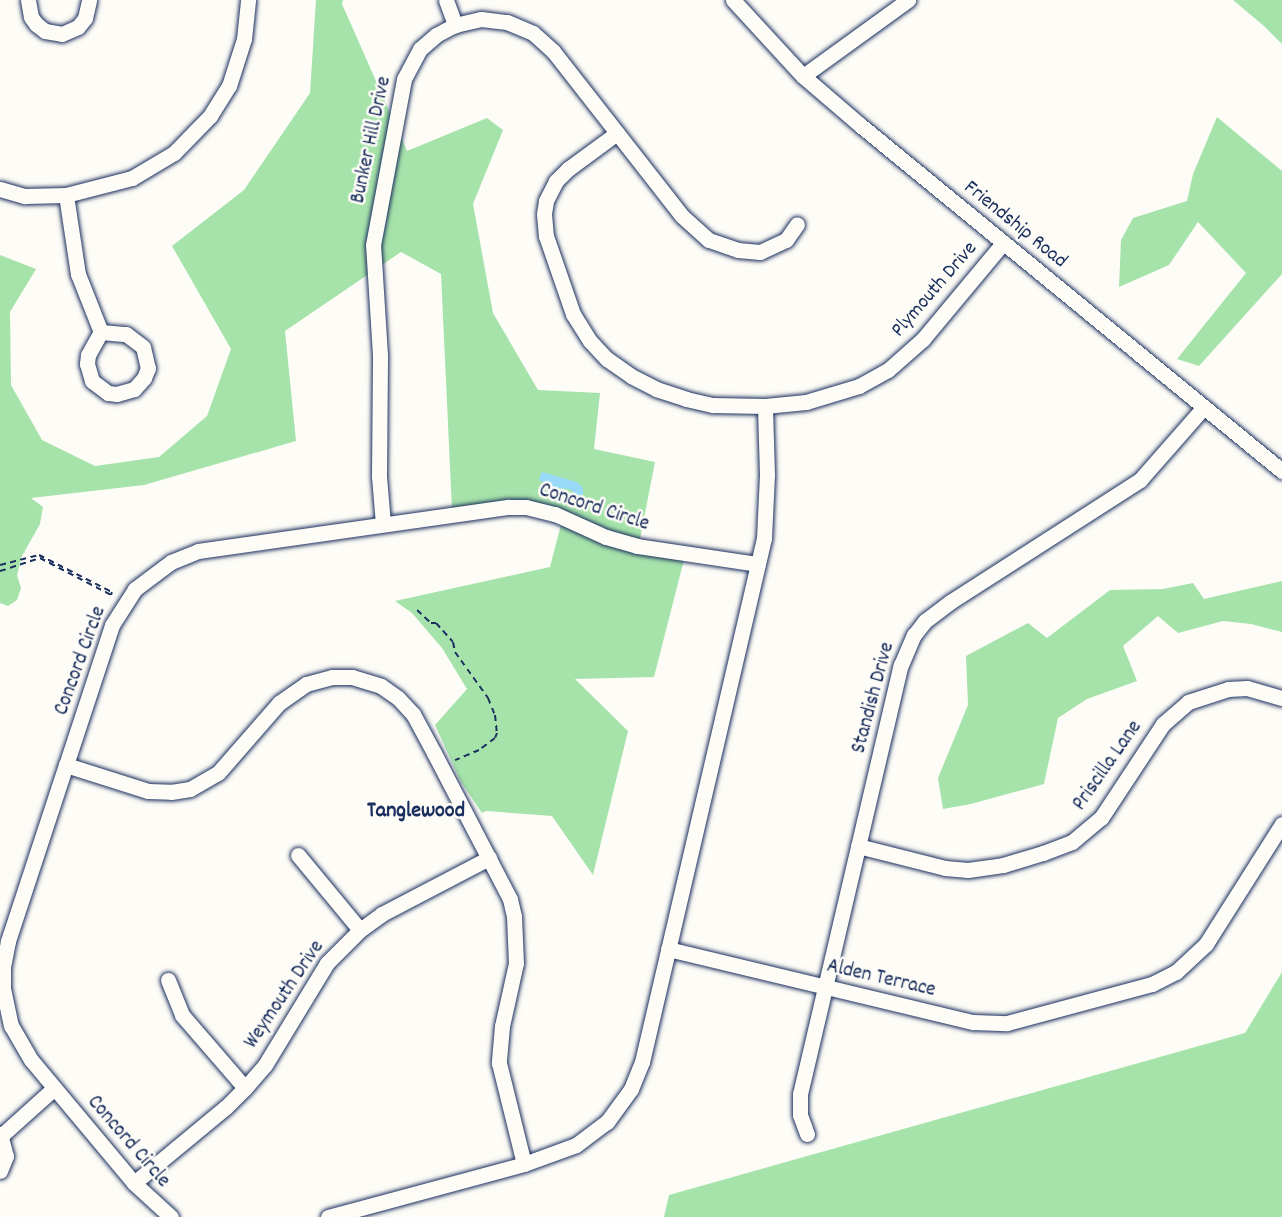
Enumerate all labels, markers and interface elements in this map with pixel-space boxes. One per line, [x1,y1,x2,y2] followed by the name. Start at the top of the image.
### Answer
[346,74,398,206] street label: Bunker Hill Drive
[958,176,1072,274] street label: Friendship Road
[887,237,983,343] street label: Plymouth Drive
[536,478,652,538] street label: Concord Circle
[50,603,112,719] street label: Concord Circle
[847,640,901,756] street label: Standish Drive
[1068,716,1148,816] street label: Priscilla Lane
[367,799,465,825] district label: Tanglewood
[240,936,330,1054] street label: Weymouth Drive
[824,954,938,1004] street label: Alden Terrace
[81,1091,175,1193] street label: Concord Circle

